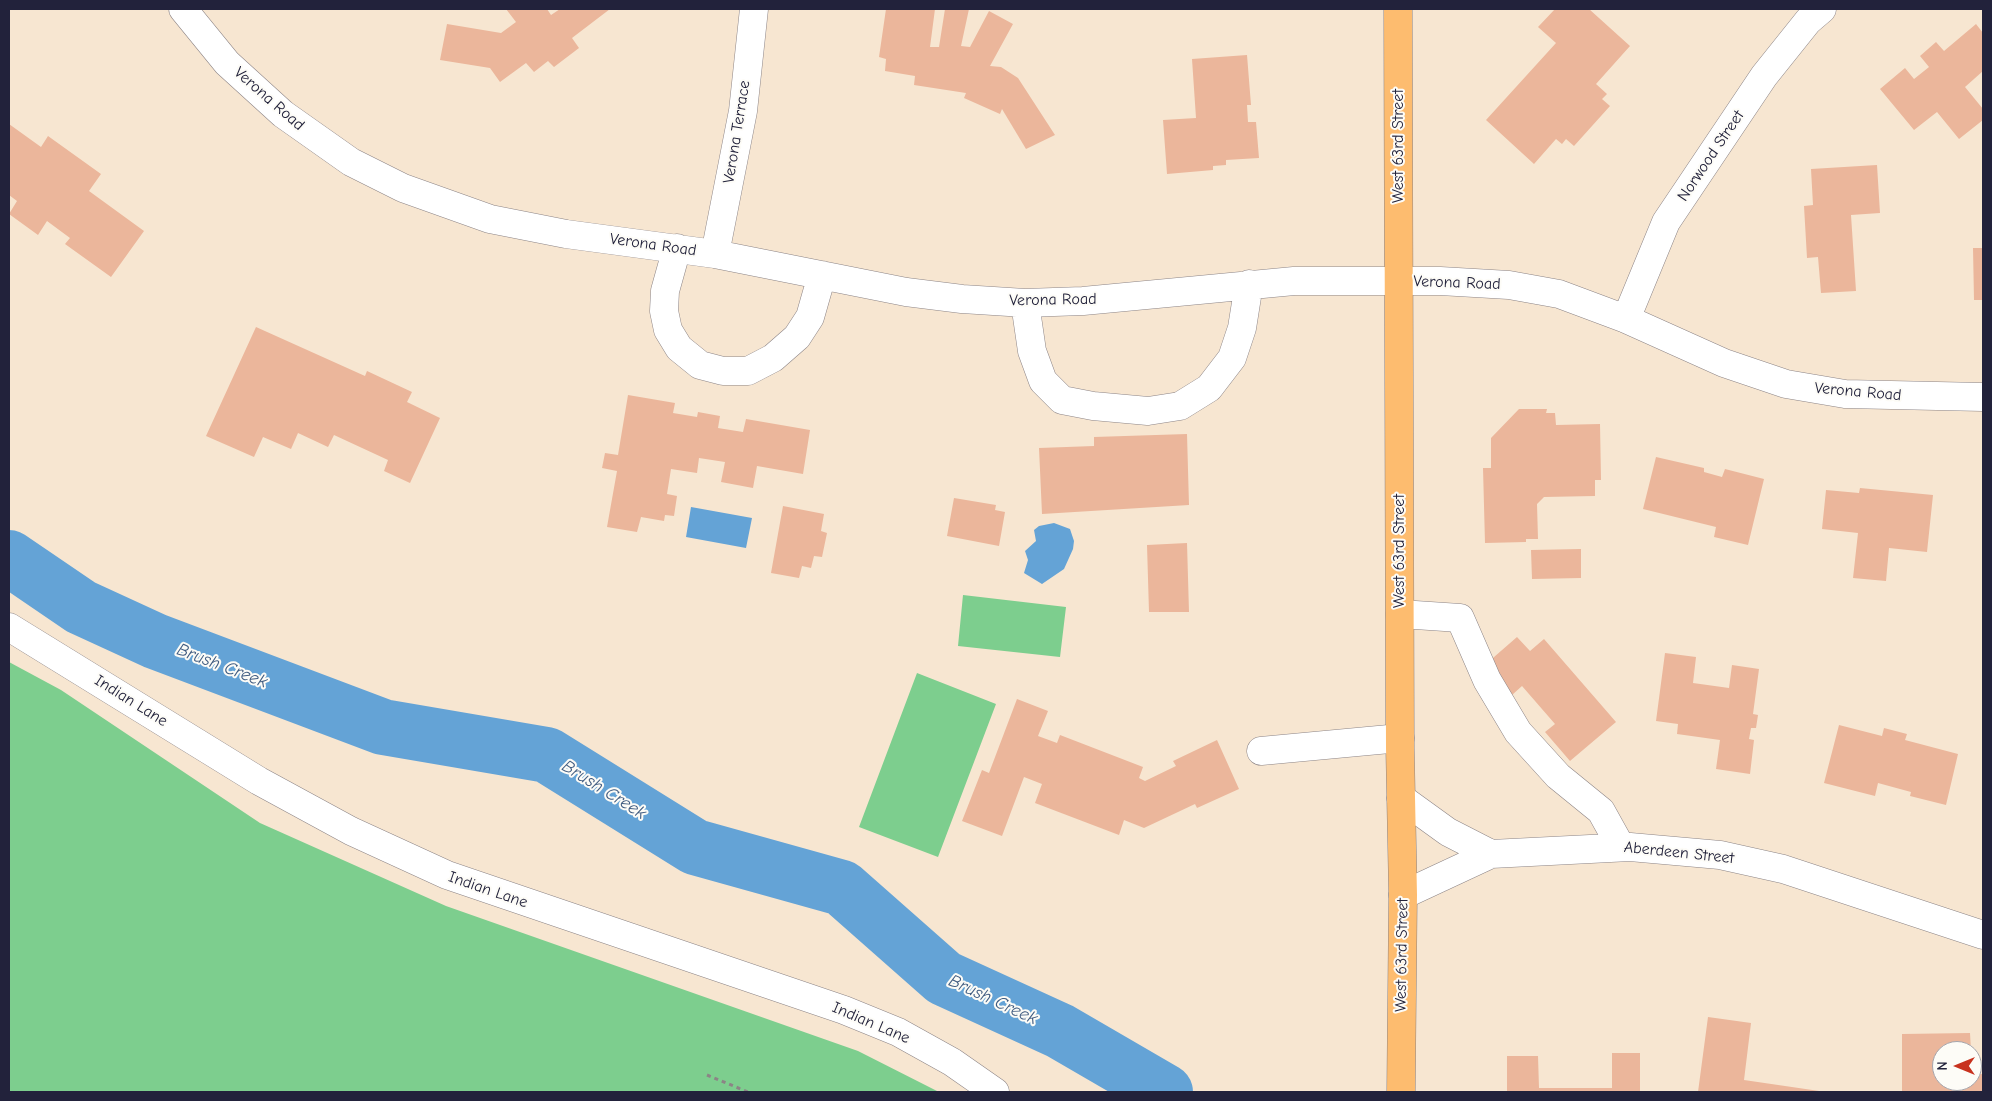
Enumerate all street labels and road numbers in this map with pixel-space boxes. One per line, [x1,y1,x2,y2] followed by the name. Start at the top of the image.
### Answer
[230,63,308,135] street label: Verona Road
[719,79,755,185] street label: Verona Terrace
[1388,89,1408,203] street label: West 63rd Street
[1674,107,1748,205] street label: Norwood Street
[609,229,697,261] street label: Verona Road
[1413,272,1501,294] street label: Verona Road
[1009,290,1097,310] street label: Verona Road
[1814,379,1902,405] street label: Verona Road
[1389,494,1409,608] street label: West 63rd Street
[91,671,171,731] street label: Indian Lane
[1623,838,1735,868] street label: Aberdeen Street
[446,867,530,913] street label: Indian Lane
[1391,898,1413,1012] street label: West 63rd Street
[829,998,913,1048] street label: Indian Lane

